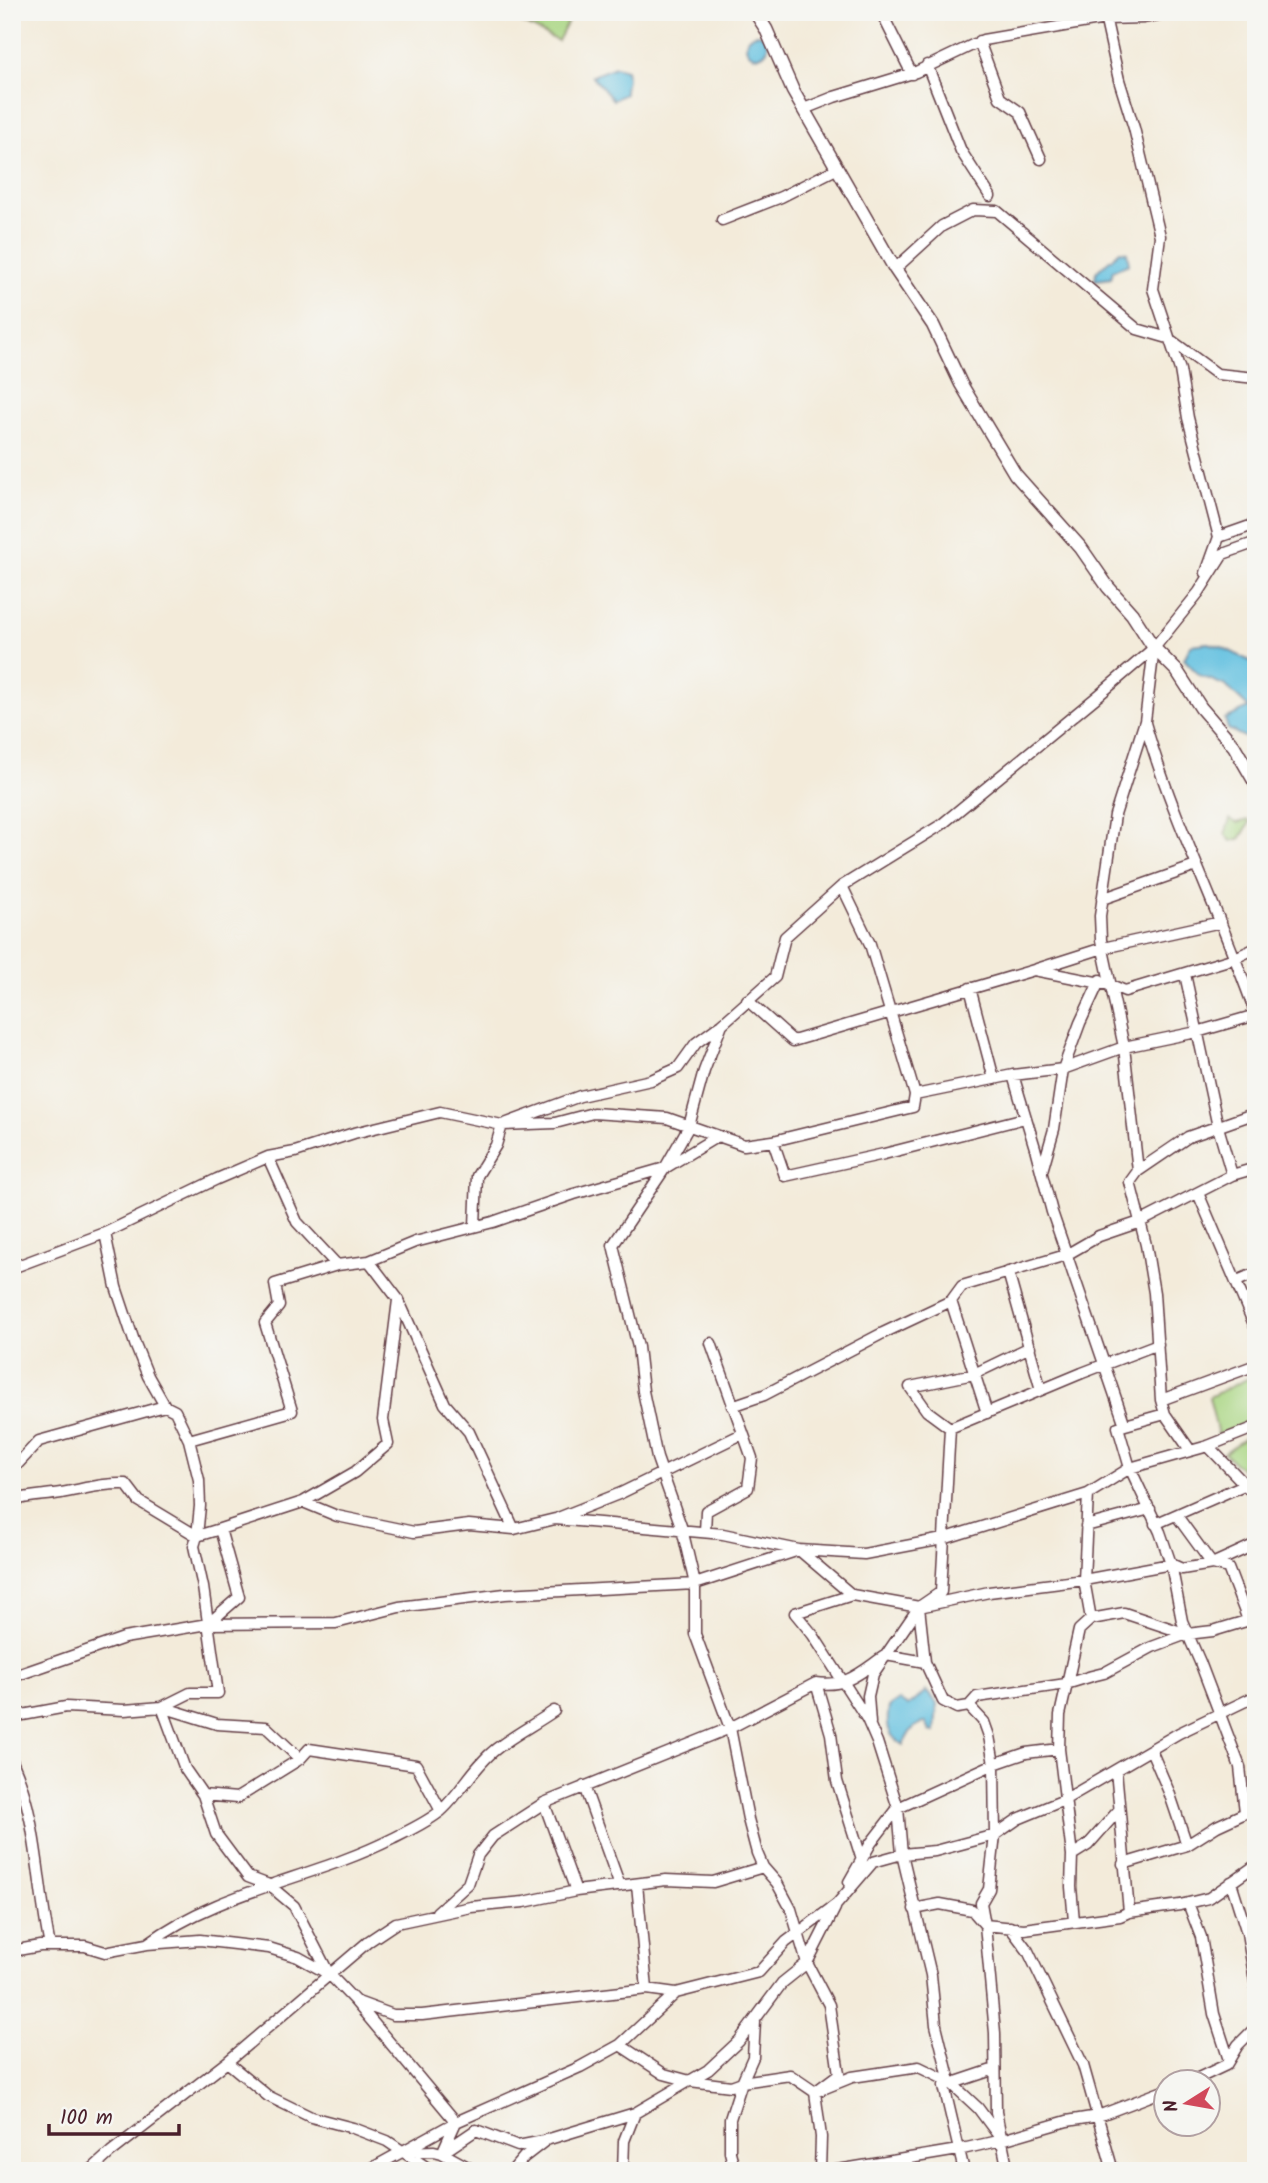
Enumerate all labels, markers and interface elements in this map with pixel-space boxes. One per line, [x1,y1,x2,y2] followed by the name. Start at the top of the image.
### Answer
[1152,2068,1222,2138] north arrow
[49,2092,178,2136] scale bar
[1156,2097,1188,2115] text: N
[60,2102,113,2135] text: 100 m

